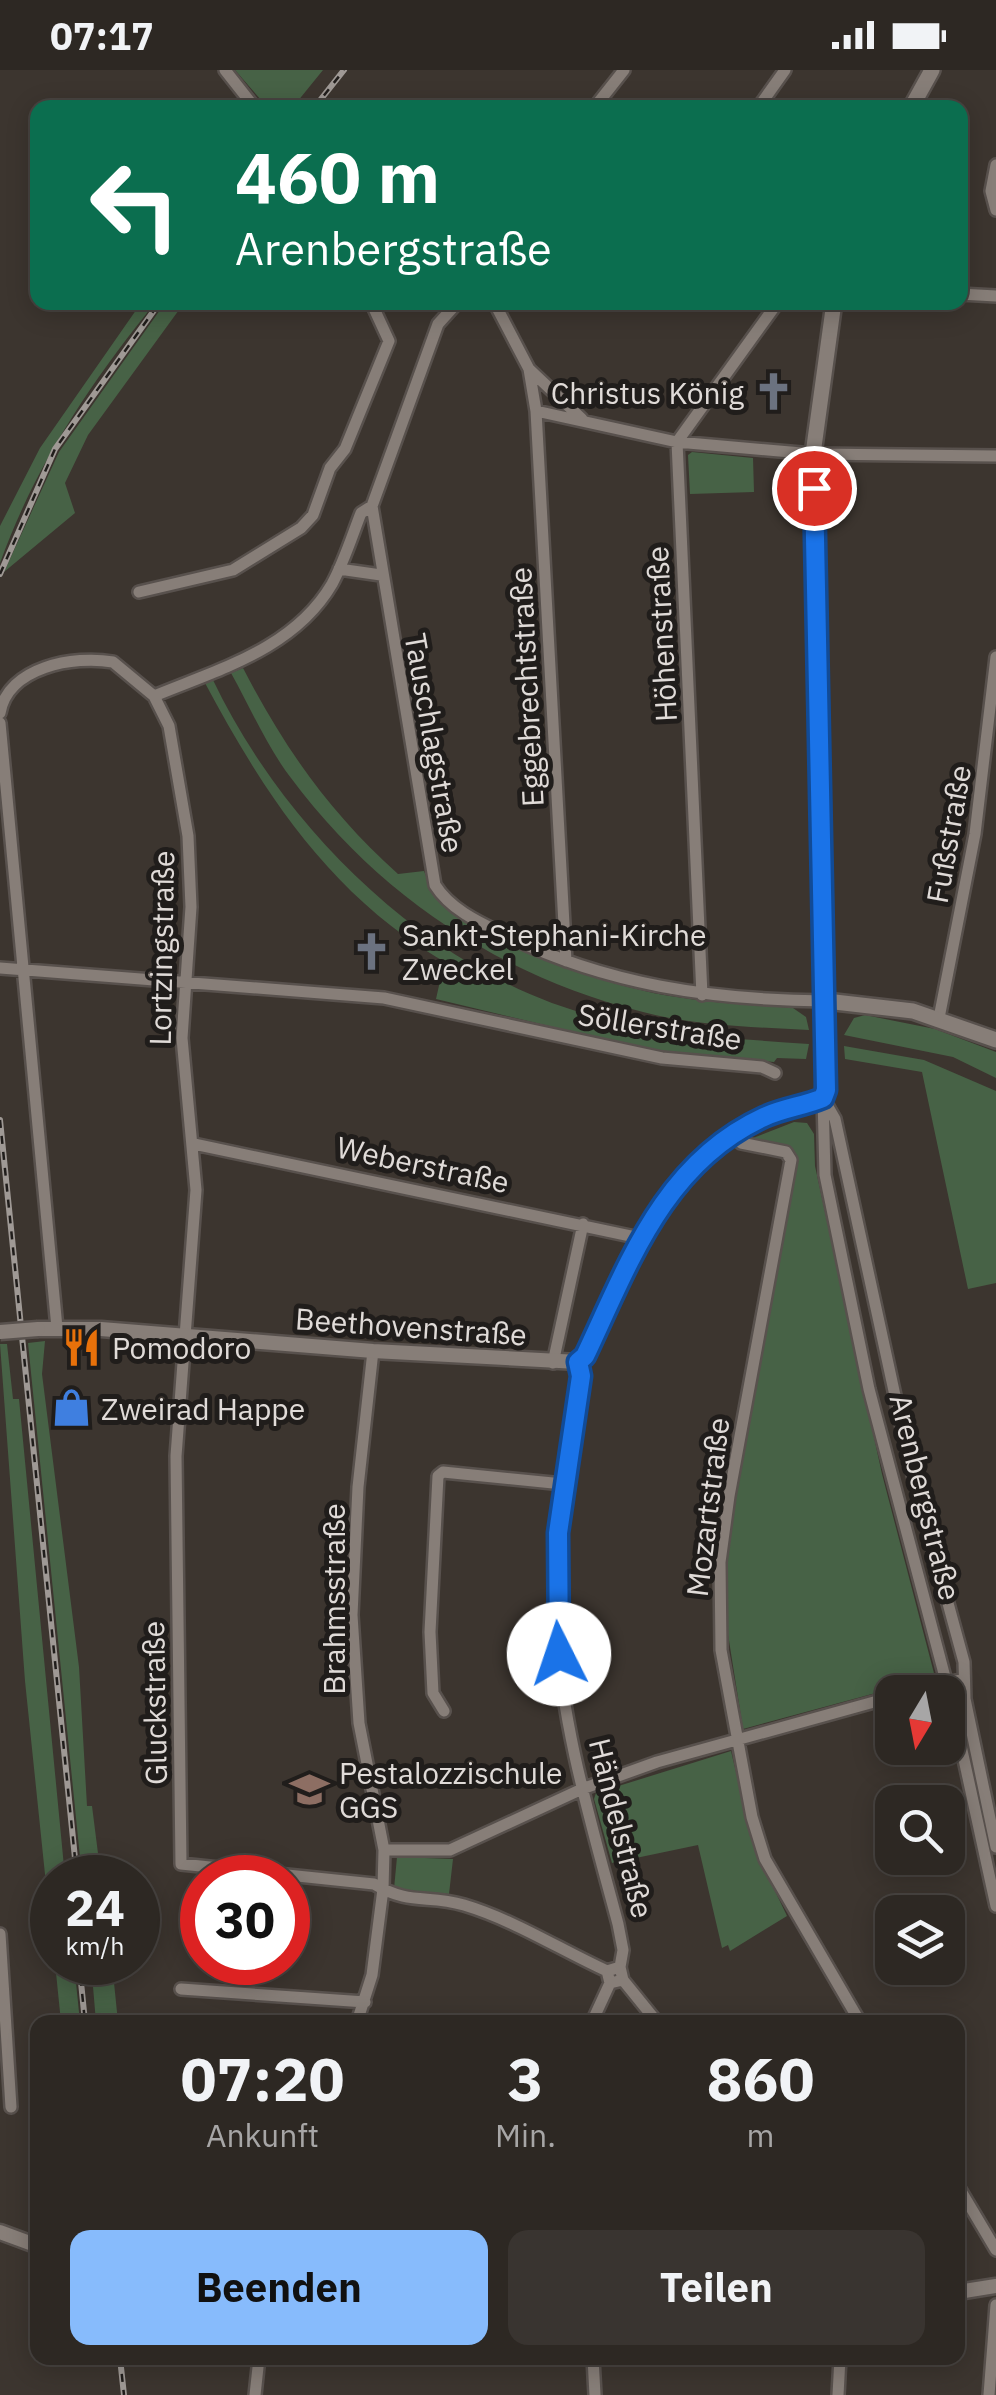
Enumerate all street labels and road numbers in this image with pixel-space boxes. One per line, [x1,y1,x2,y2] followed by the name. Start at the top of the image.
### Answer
[637,545,685,723] street label: Höhenstraße
[500,566,552,808] street label: Eggebrechtstraße
[396,630,474,856] street label: Tauschlagstraße
[917,762,979,906] street label: Fußstraße
[140,850,182,1046] street label: Lortzingstraße
[575,994,745,1058] street label: Söllerstraße
[333,1127,513,1201] street label: Weberstraße
[294,1298,528,1354] street label: Beethovenstraße
[882,1390,970,1604] street label: Arenbergstraße
[677,1415,737,1599] street label: Mozartstraße
[314,1503,353,1695] street label: Brahmsstraße
[133,1621,175,1785] street label: Gluckstraße
[581,1734,663,1922] street label: Händelstraße

